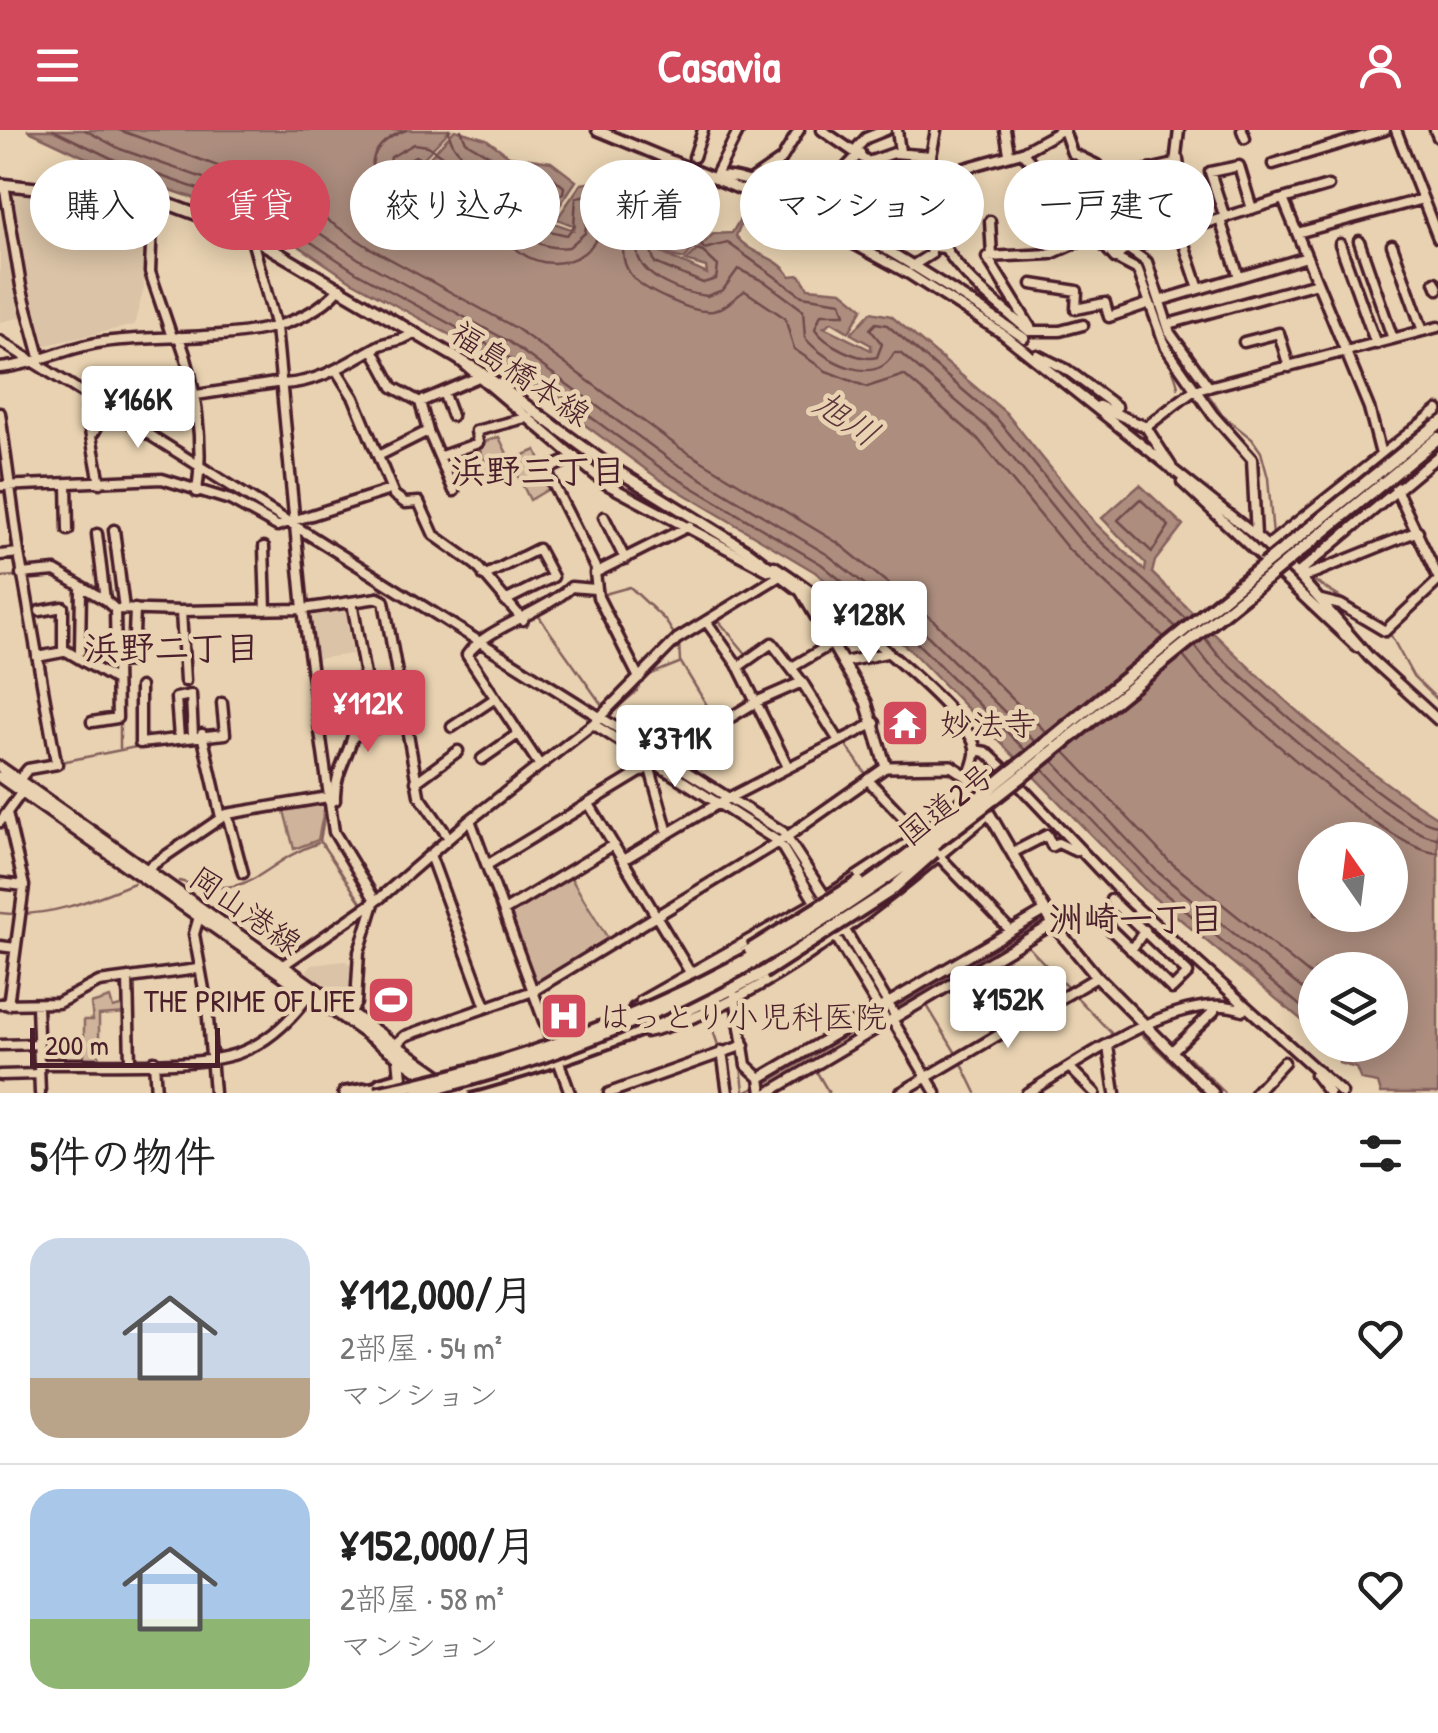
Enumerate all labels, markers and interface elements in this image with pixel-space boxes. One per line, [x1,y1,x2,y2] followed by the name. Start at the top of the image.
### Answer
[658,35,781,96] text: Casavia
[30,38,85,93] icon: menu
[1353,38,1408,93] icon: person
[30,160,170,250] chip: 購入
[190,160,330,250] chip: 賃貸
[350,160,560,250] chip: 絞り込み
[580,160,720,250] chip: 新着
[740,160,984,250] chip: マンション
[1004,160,1214,250] chip: 一戸建て
[443,310,599,436] street label: 福島橋本線
[68,366,208,451] pin: ¥166K
[104,377,172,420] text: ¥166K
[805,379,889,457] water label: 旭川
[450,447,626,494] district label: 浜野三丁目
[799,581,939,666] pin: ¥128K
[833,592,905,635] text: ¥128K
[84,624,260,671] district label: 浜野二丁目
[298,670,438,755] pin: ¥112K
[333,681,403,724] text: ¥112K
[879,697,931,749] temple icon: 妙法寺
[940,702,1036,745] place label: 妙法寺
[605,705,745,790] pin: ¥371K
[638,716,712,759] text: ¥371K
[889,753,1003,855] street label: 国道2号
[1298,822,1408,932] north arrow
[1298,822,1408,1062] map controls
[181,856,311,964] street label: 岡山港線
[1048,895,1224,942] district label: 洲崎一丁目
[1298,952,1408,1062] button: layers
[938,966,1078,1051] pin: ¥152K
[365,974,417,1026] sports icon: THE PRIME OF LIFE
[972,977,1044,1020] text: ¥152K
[144,979,356,1022] place label: THE PRIME OF LIFE
[538,990,590,1042] hospital icon: はっとり小児科医院
[599,995,887,1038] place label: はっとり小児科医院
[30,1023,220,1068] scale bar
[45,1026,109,1064] text: 200 m
[1353,1126,1408,1181] icon: filters
[30,1127,216,1184] text: 5件の物件
[340,1265,534,1322] text: ¥112,000/月
[110,1278,230,1398] icon: home
[1353,1311,1408,1366] icon: heart
[340,1326,502,1369] text: 2部屋 · 54 m²
[340,1373,499,1416] text: マンション
[340,1516,537,1573] text: ¥152,000/月
[110,1529,230,1649] icon: home
[1353,1562,1408,1617] icon: heart
[340,1577,504,1620] text: 2部屋 · 58 m²
[340,1624,499,1667] text: マンション

